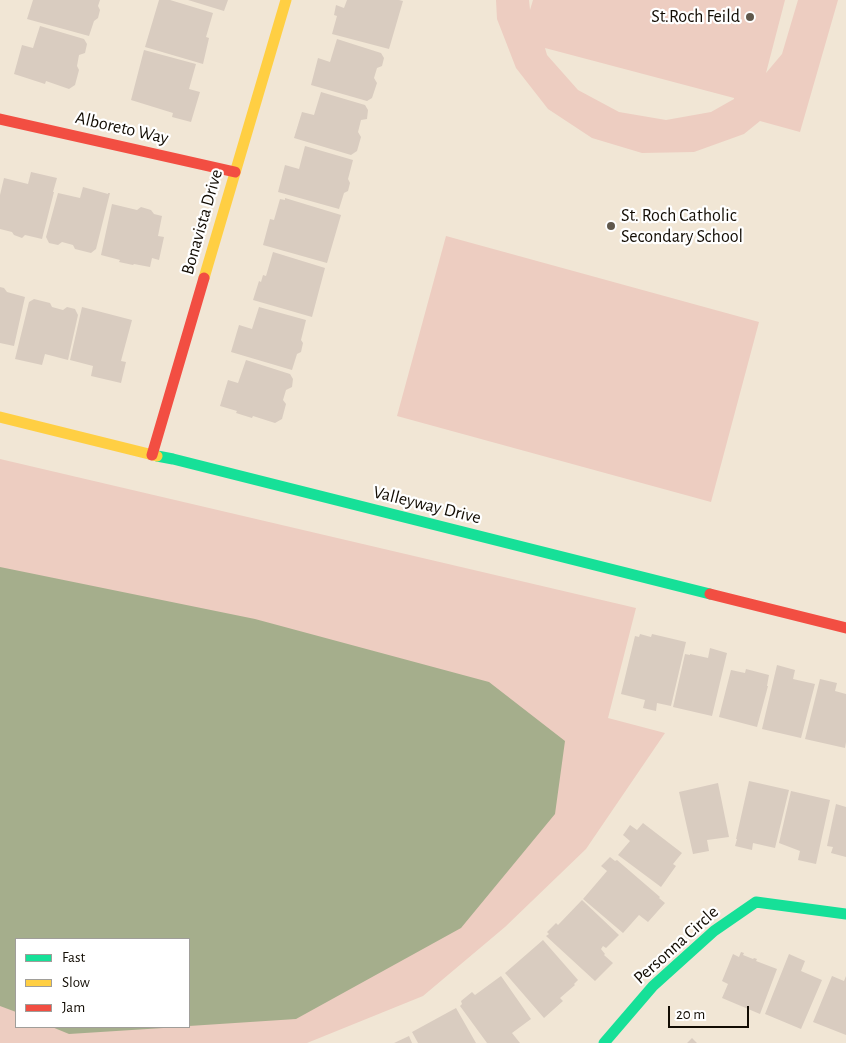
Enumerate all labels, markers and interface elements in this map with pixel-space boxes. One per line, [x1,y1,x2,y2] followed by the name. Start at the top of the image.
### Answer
[651,6,740,28] place label: St.Roch Feild
[744,11,756,23] marker: St.Roch Feild
[73,107,171,149] street label: Alboreto Way
[177,167,227,277] street label: Bonavista Drive
[621,205,743,248] place label: St. Roch Catholic Secondary School
[605,220,617,232] marker: St. Roch Catholic Secondary School
[371,481,483,529] street label: Valleyway Drive
[629,901,723,989] street label: Personna Circle
[15,938,190,1028] legend
[62,950,85,965] text: Fast
[62,975,90,990] text: Slow
[671,996,752,1028] scale bar
[62,1000,85,1015] text: Jam
[676,1007,705,1022] text: 20 m

